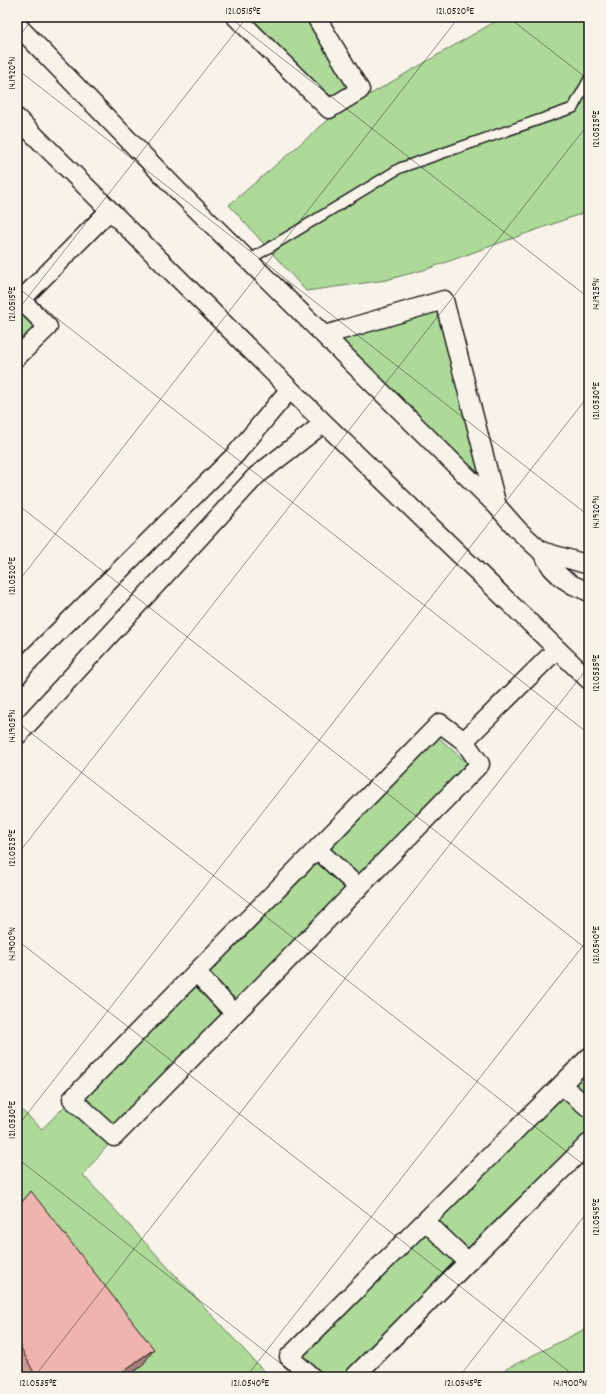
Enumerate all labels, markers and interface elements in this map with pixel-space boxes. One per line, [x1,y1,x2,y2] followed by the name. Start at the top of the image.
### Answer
[225,5,261,19] text: 121.0515°E
[436,5,474,19] text: 121.0520°E
[6,57,20,89] text: 14.1920°N
[590,110,604,148] text: 121.0525°E
[590,278,604,310] text: 14.1925°N
[6,286,20,322] text: 121.0515°E
[590,381,604,420] text: 121.0530°E
[590,496,604,528] text: 14.1920°N
[6,557,20,595] text: 121.0520°E
[590,654,604,692] text: 121.0535°E
[6,709,20,743] text: 14.1905°N
[6,829,20,867] text: 121.0525°E
[590,926,604,964] text: 121.0540°E
[6,927,20,961] text: 14.1900°N
[6,1100,20,1139] text: 121.0530°E
[590,1198,604,1236] text: 121.0545°E
[19,1377,57,1391] text: 121.0535°E
[231,1377,269,1391] text: 121.0540°E
[444,1377,482,1391] text: 121.0545°E
[553,1377,587,1391] text: 14.1900°N

